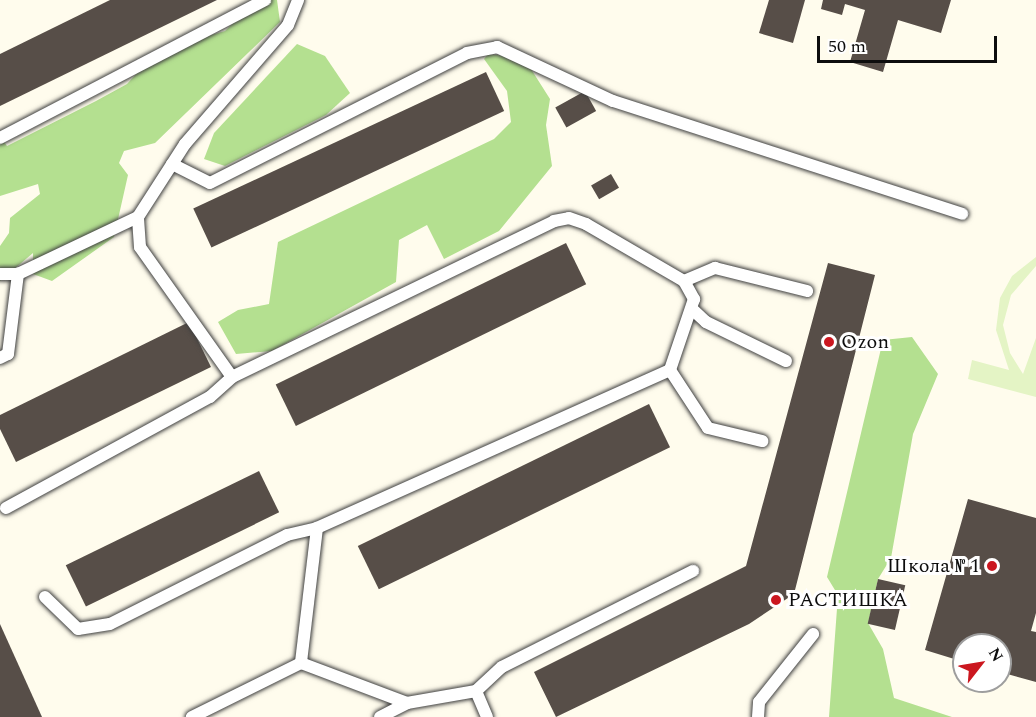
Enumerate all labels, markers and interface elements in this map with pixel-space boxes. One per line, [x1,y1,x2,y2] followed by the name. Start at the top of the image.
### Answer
[820,24,1000,62] scale bar
[828,33,866,60] text: 50 m
[841,330,889,354] place label: Ozon
[822,335,836,349] marker: Ozon
[887,554,980,578] place label: Школа № 1
[985,559,999,573] marker: Школа № 1
[788,588,908,612] place label: РАСТИШКА
[769,593,783,607] marker: РАСТИШКА
[952,633,1012,693] north arrow
[982,643,1009,667] text: N

